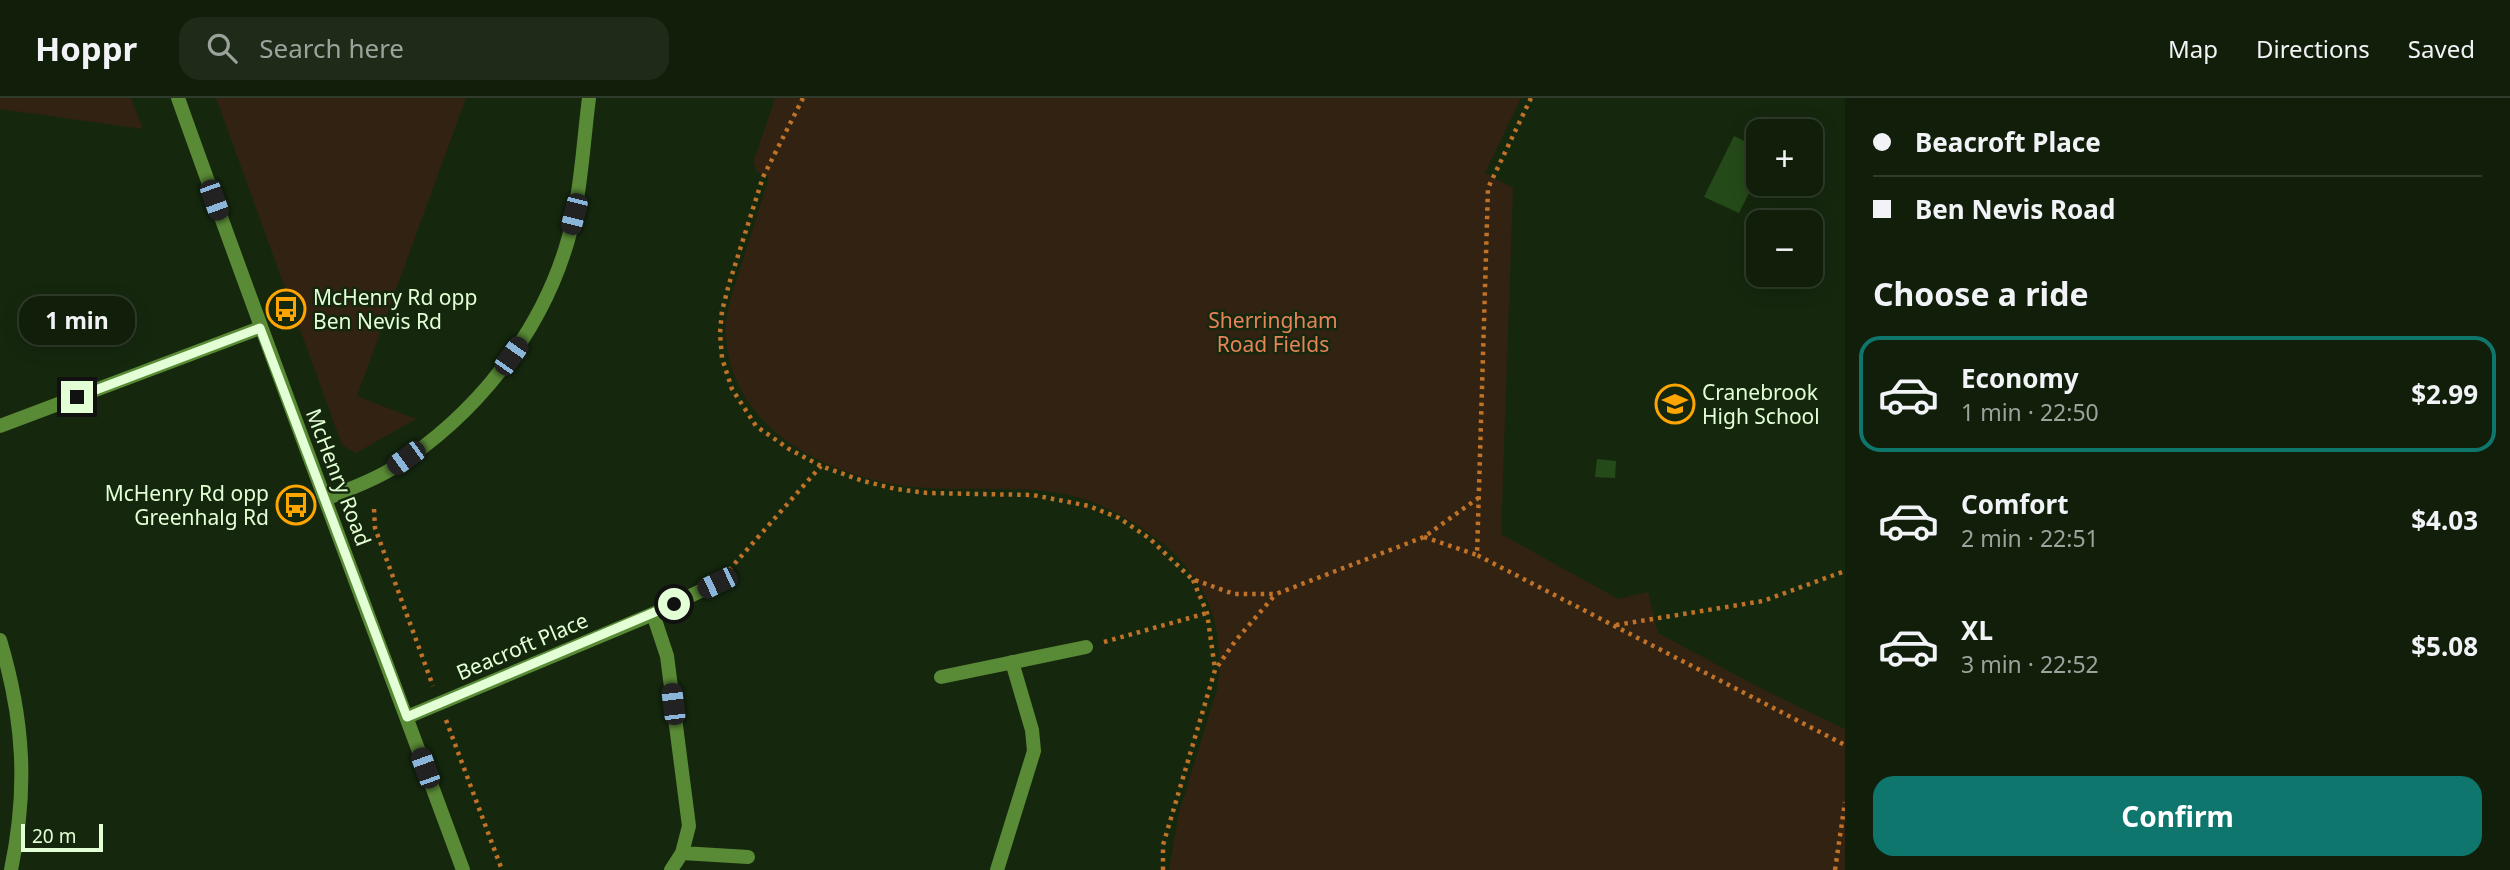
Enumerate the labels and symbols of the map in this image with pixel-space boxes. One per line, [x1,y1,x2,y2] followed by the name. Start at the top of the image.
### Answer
[197,177,232,223] car
[559,191,590,237] car
[313,283,477,335] place label: McHenry Rd opp Ben Nevis Rd
[265,288,307,330] bus stop icon: McHenry Rd opp Ben Nevis Rd
[19,296,135,344] callout: 1 min
[1208,306,1338,358] park label: Sherringham Road Fields
[491,333,532,379] car
[1702,378,1820,430] place label: Cranebrook High School
[61,381,93,413] route end
[1654,383,1696,425] school or university icon: Cranebrook High School
[300,404,378,550] street label: McHenry Road
[383,437,430,479] car
[105,479,269,531] place label: McHenry Rd opp Greenhalg Rd
[275,484,317,526] bus stop icon: McHenry Rd opp Greenhalg Rd
[694,564,741,602] car
[658,588,690,620] route start
[452,606,592,686] street label: Beacroft Place
[661,682,686,726] car
[408,745,443,791] car
[21,821,103,853] scale bar

